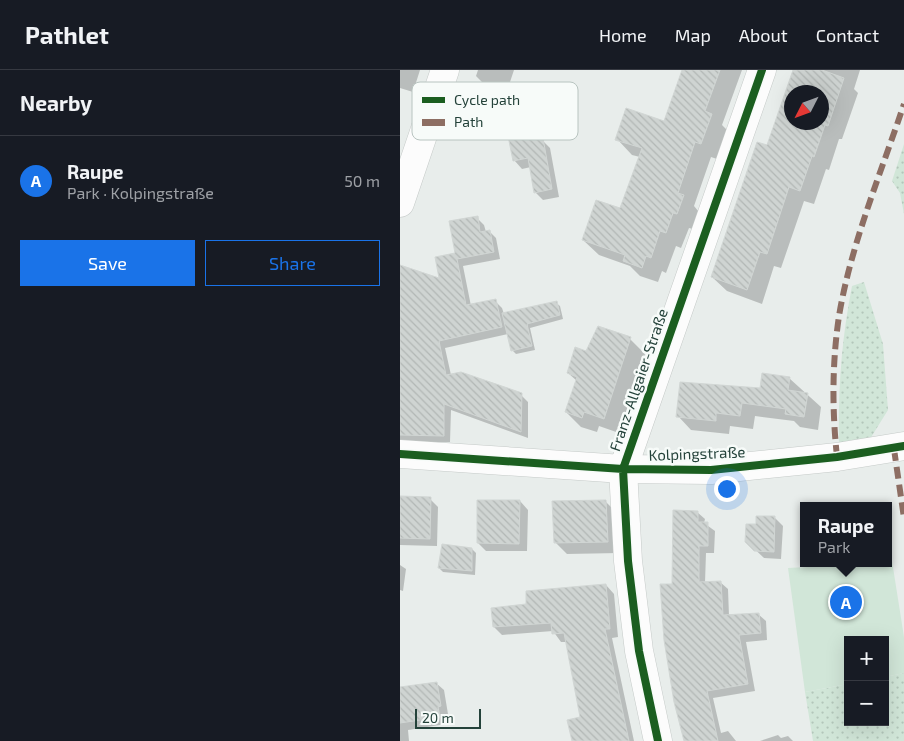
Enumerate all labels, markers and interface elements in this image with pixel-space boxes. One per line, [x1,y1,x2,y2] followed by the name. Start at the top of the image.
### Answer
[25,20,109,49] text: Pathlet
[599,24,647,46] text: Home
[675,24,711,46] text: Map
[739,24,788,46] text: About
[816,24,879,46] text: Contact
[412,82,578,140] legend
[784,85,829,130] north arrow
[20,90,92,115] text: Nearby
[454,91,520,108] text: Cycle path
[454,113,483,130] text: Path
[67,160,124,183] text: Raupe
[31,171,41,190] text: A
[344,171,380,190] text: 50 m
[67,183,214,202] text: Park · Kolpingstraße
[20,240,195,286] button: Save
[205,240,380,286] button: Share
[605,306,671,453] street label: Franz-Allgaier-Straße
[648,442,746,464] street label: Kolpingstraße
[714,476,740,502] your location
[800,502,892,567] popup
[818,514,874,537] text: Raupe
[818,537,850,556] text: Park
[830,583,862,621] pin: A
[844,636,889,726] map controls
[844,636,889,681] button: +
[844,681,889,726] button: −
[415,706,481,729] scale bar
[422,709,454,726] text: 20 m

